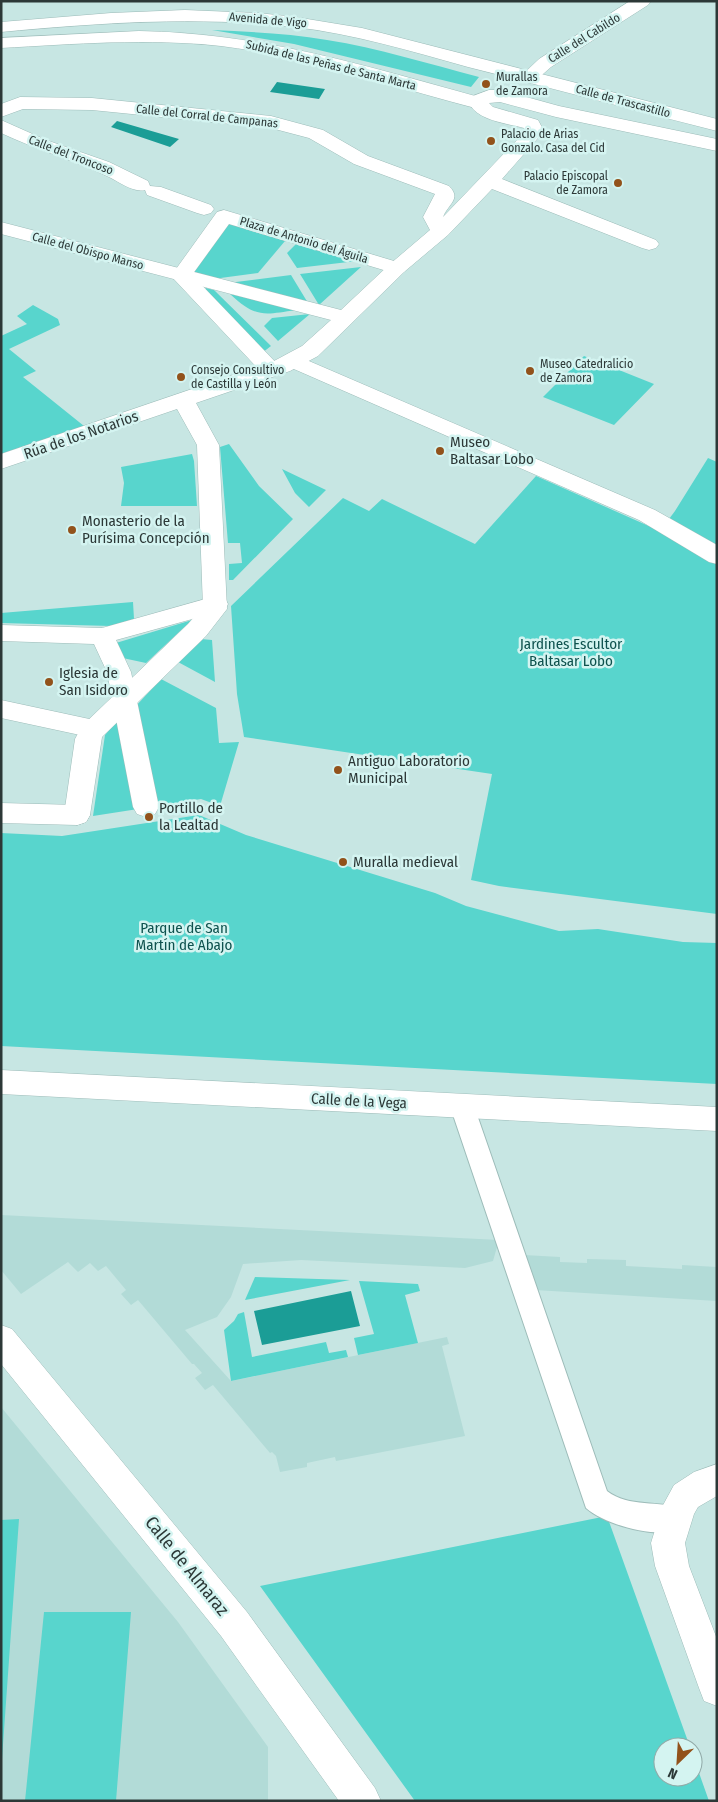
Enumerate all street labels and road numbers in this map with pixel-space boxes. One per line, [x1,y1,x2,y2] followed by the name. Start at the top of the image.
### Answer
[228,10,308,30] street label: Avenida de Vigo
[545,10,623,66] street label: Calle del Cabildo
[244,37,418,93] street label: Subida de las Peñas de Santa Marta
[574,82,672,120] street label: Calle de Trascastillo
[135,102,279,130] street label: Calle del Corral de Campanas
[27,132,115,178] street label: Calle del Troncoso
[238,213,370,266] street label: Plaza de Antonio del Águila
[31,229,145,273] street label: Calle del Obispo Manso
[21,407,141,463] street label: Rúa de los Notarios
[311,1090,407,1112] street label: Calle de la Vega
[140,1512,234,1620] street label: Calle de Almaraz

